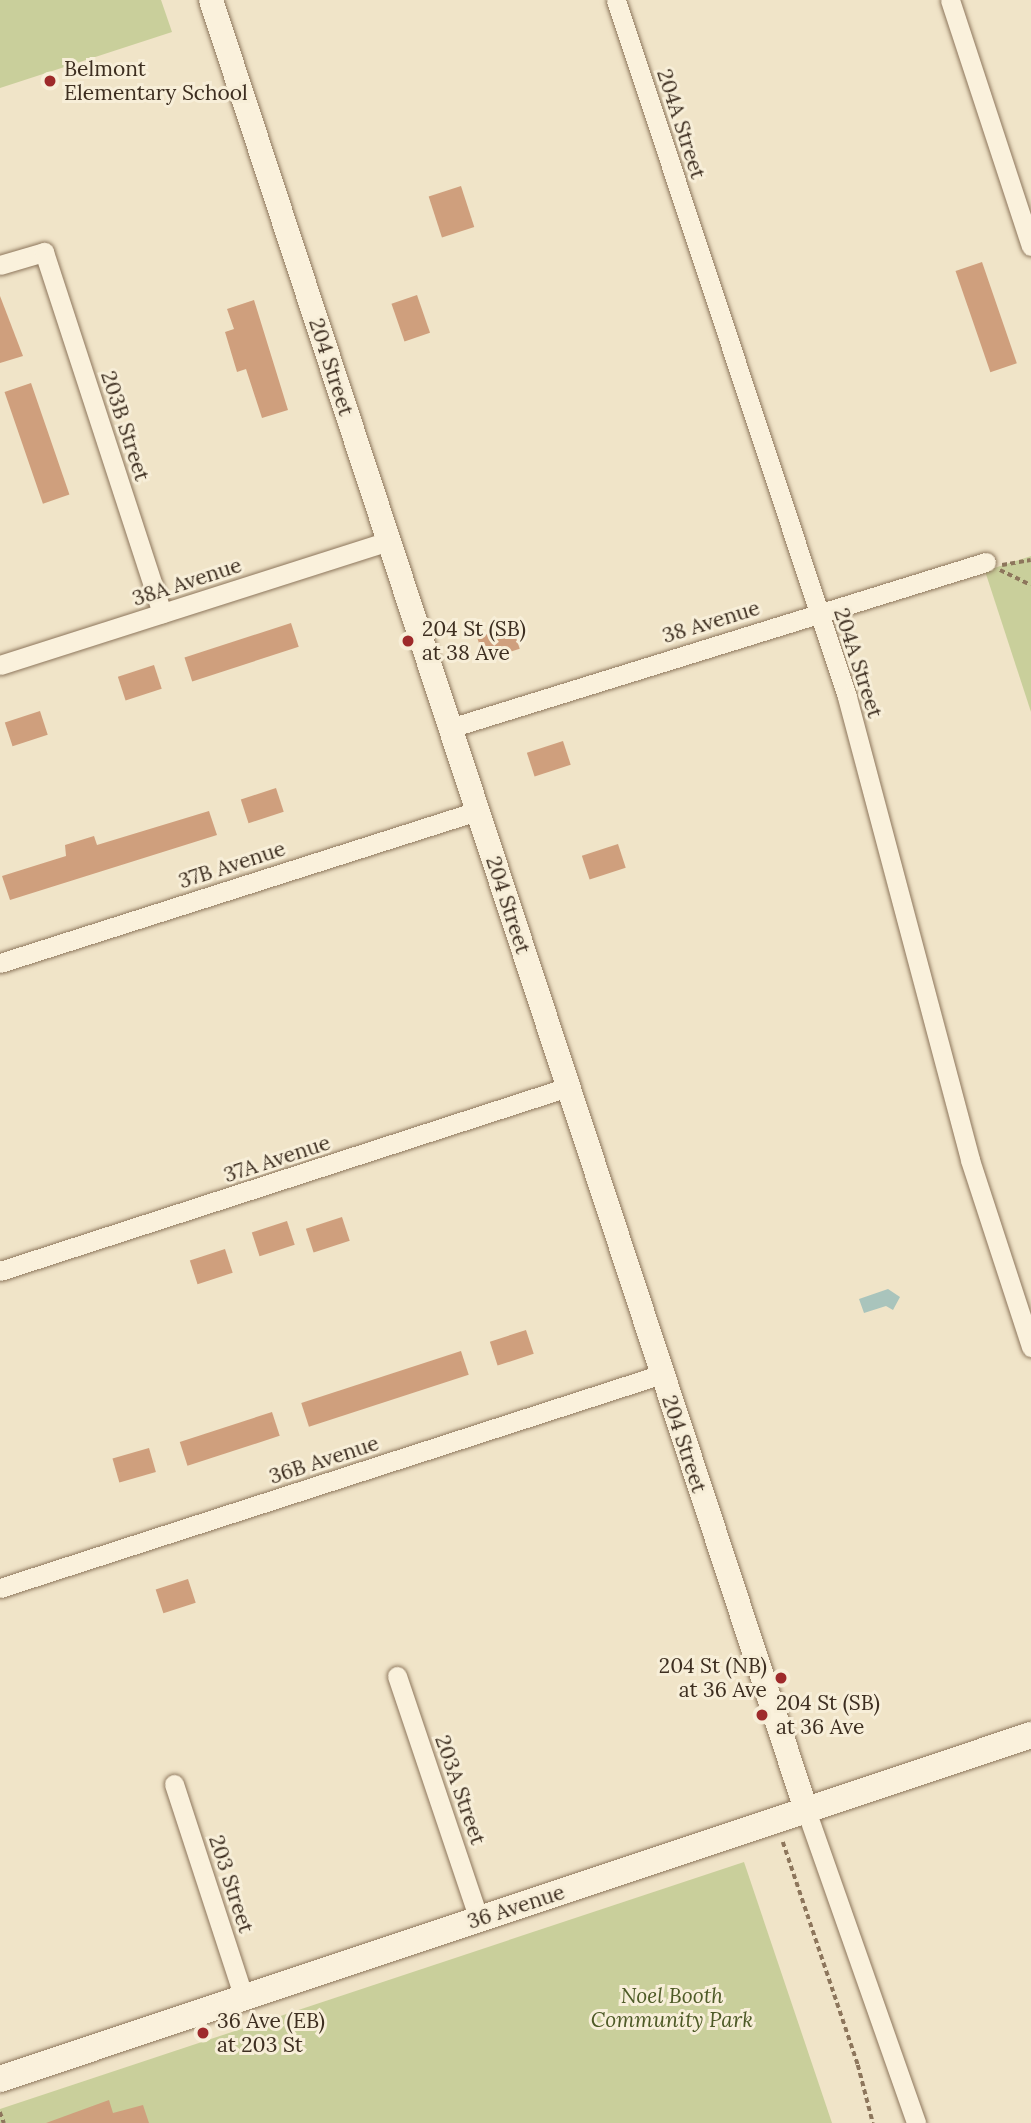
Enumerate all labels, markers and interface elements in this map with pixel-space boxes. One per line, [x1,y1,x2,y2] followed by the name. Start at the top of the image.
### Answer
[64,56,248,106] place label: Belmont Elementary School
[651,66,711,182] street label: 204A Street
[42,73,58,89] marker: Belmont Elementary School
[303,315,359,419] street label: 204 Street
[95,368,155,484] street label: 203B Street
[129,552,245,612] street label: 38A Avenue
[659,595,763,649] street label: 38 Avenue
[828,605,888,721] street label: 204A Street
[422,616,526,666] place label: 204 St (SB) at 38 Ave
[400,633,416,649] marker: 204 St (SB) at 38 Ave
[175,836,289,894] street label: 37B Avenue
[480,853,536,957] street label: 204 Street
[221,1130,333,1188] street label: 37A Avenue
[656,1392,712,1496] street label: 204 Street
[266,1430,382,1490] street label: 36B Avenue
[659,1653,767,1703] place label: 204 St (NB) at 36 Ave
[773,1670,789,1686] marker: 204 St (NB) at 36 Ave
[776,1690,880,1740] place label: 204 St (SB) at 36 Ave
[754,1707,770,1723] marker: 204 St (SB) at 36 Ave
[429,1732,491,1848] street label: 203A Street
[203,1832,259,1936] street label: 203 Street
[464,1879,568,1935] street label: 36 Avenue
[591,1983,753,2033] park label: Noel Booth Community Park
[217,2008,325,2058] place label: 36 Ave (EB) at 203 St
[195,2025,211,2041] marker: 36 Ave (EB) at 203 St

